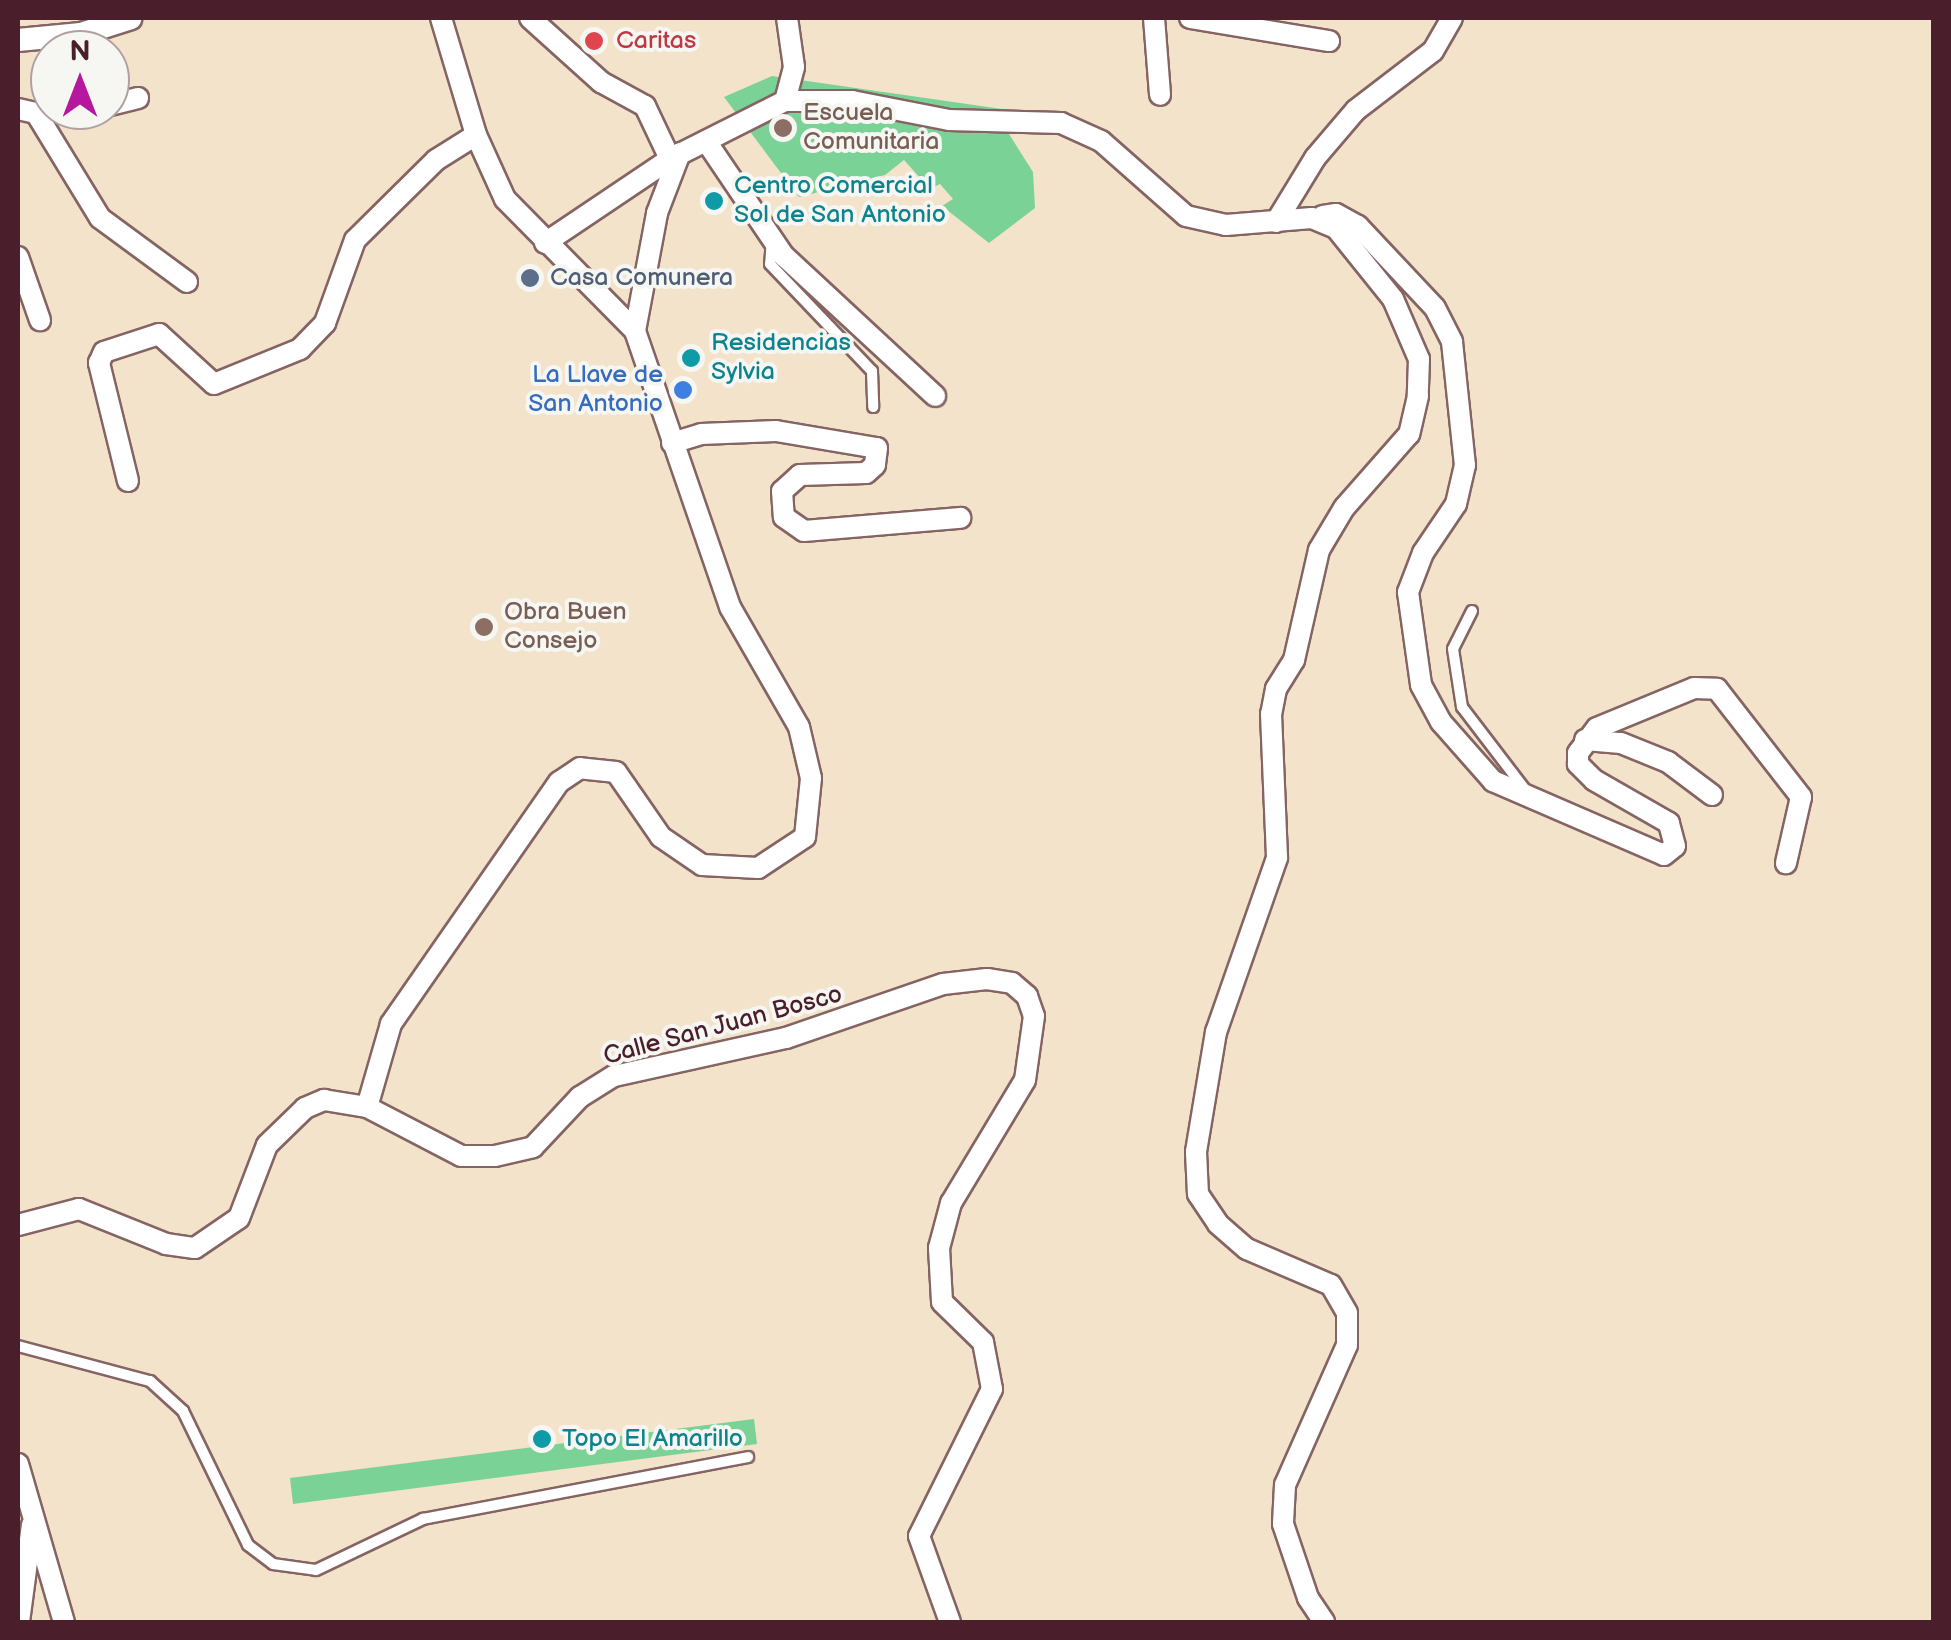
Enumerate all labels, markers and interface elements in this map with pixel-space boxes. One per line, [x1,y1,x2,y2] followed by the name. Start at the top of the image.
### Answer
[616,26,696,56] place label: Caritas
[581,28,607,54] marker: Caritas
[30,30,130,130] north arrow
[69,35,91,68] text: N
[803,99,939,158] place label: Escuela Comunitaria
[772,117,794,139] marker: Escuela Comunitaria
[734,172,946,231] place label: Centro Comercial Sol de San Antonio
[703,190,725,212] marker: Centro Comercial Sol de San Antonio
[550,263,733,293] place label: Casa Comunera
[519,267,541,289] marker: Casa Comunera
[711,329,851,388] place label: Residencias Sylvia
[680,347,702,369] marker: Residencias Sylvia
[528,361,663,420] place label: La Llave de San Antonio
[672,379,694,401] marker: La Llave de San Antonio
[504,598,627,657] place label: Obra Buen Consejo
[473,616,495,638] marker: Obra Buen Consejo
[599,979,847,1073] street label: Calle San Juan Bosco
[562,1424,743,1454] place label: Topo El Amarillo
[531,1428,553,1450] marker: Topo El Amarillo

